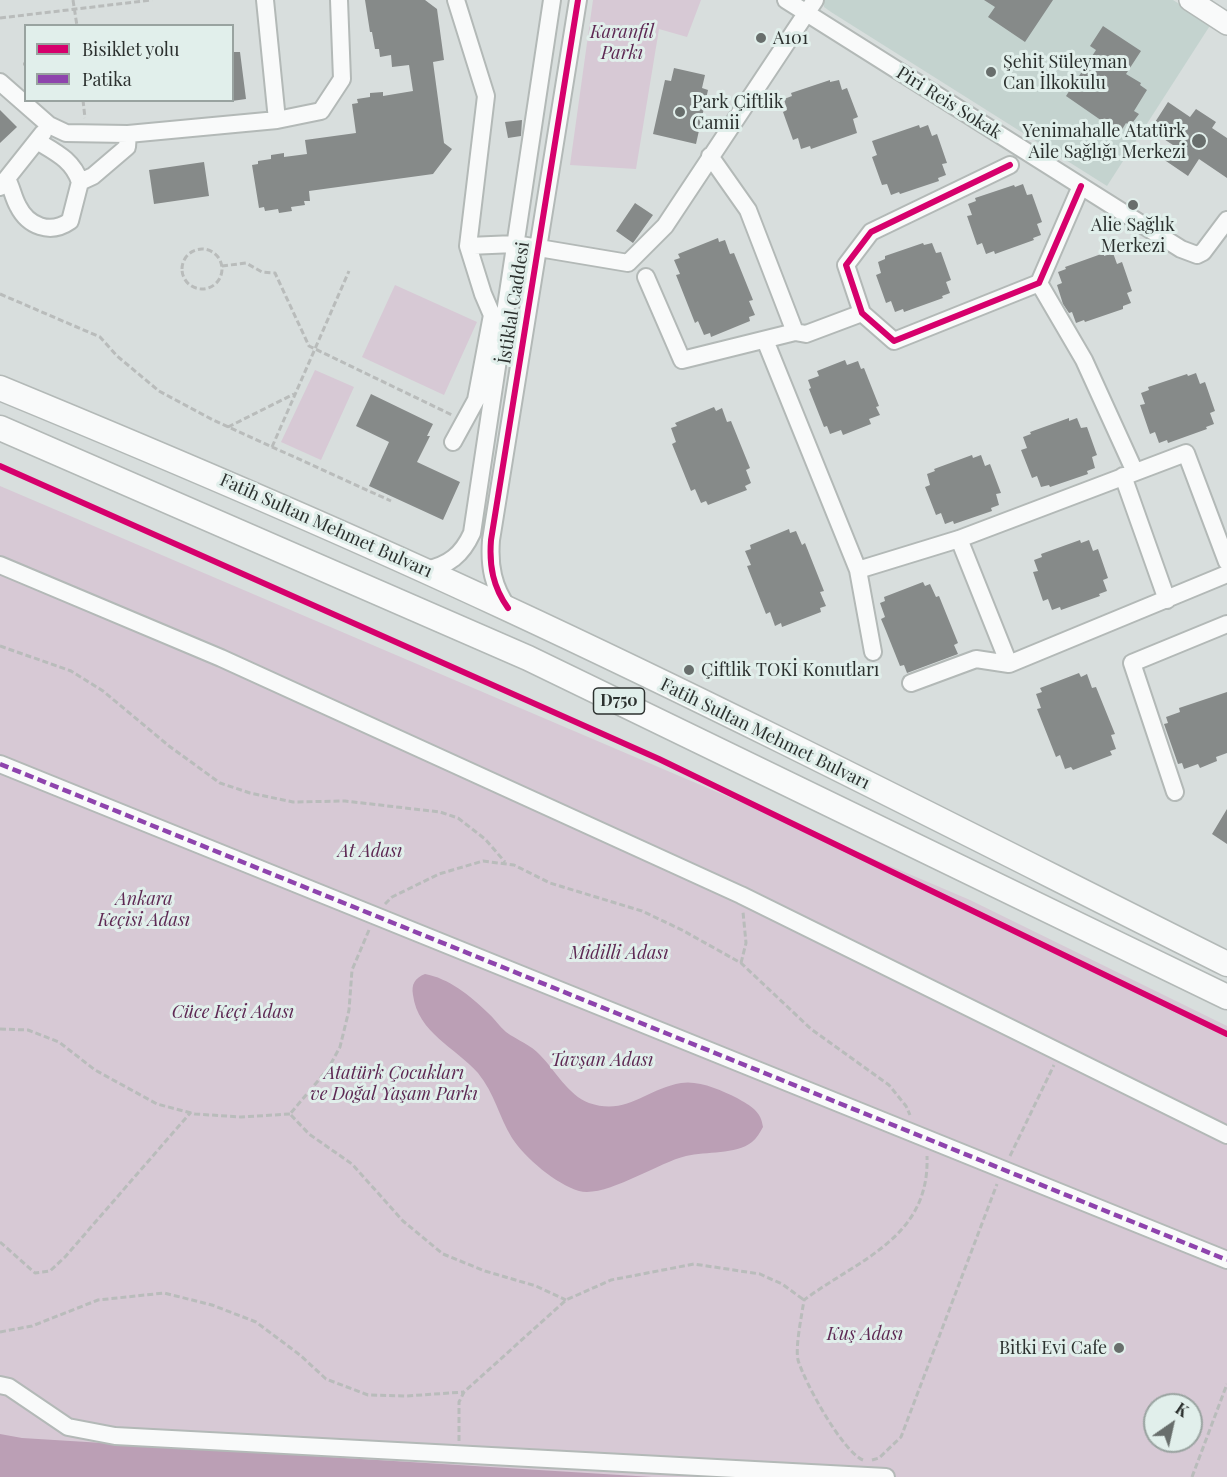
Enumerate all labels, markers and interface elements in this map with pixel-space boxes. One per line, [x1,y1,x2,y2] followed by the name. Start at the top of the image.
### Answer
[590,21,654,63] park label: Karanfil Parkı
[24,24,234,102] legend
[773,27,808,49] place label: A101
[754,31,768,45] marker: A101
[82,37,179,61] text: Bisiklet yolu
[1003,51,1127,94] place label: Şehit Süleyman Can İlkokulu
[892,62,1006,144] street label: Piri Reis Sokak
[984,65,998,79] marker: Şehit Süleyman Can İlkokulu
[82,67,132,91] text: Patika
[692,91,784,134] place label: Park Çiftlik Camii
[673,105,687,119] marker: Park Çiftlik Camii
[1022,120,1186,162] place label: Yenimahalle Atatürk Aile Sağlığı Merkezi
[1190,132,1208,150] marker: Yenimahalle Atatürk Aile Sağlığı Merkezi
[1126,198,1140,212] marker: Alie Sağlık Merkezi
[1091,214,1175,256] place label: Alie Sağlık Merkezi
[494,240,534,366] street label: İstiklal Caddesi
[216,469,436,583] street label: Fatih Sultan Mehmet Bulvarı
[701,659,879,681] place label: Çiftlik TOKİ Konutları
[682,663,696,677] marker: Çiftlik TOKİ Konutları
[657,674,873,794] street label: Fatih Sultan Mehmet Bulvarı
[594,688,644,714] road number: D750
[338,840,402,862] park label: At Adası
[98,888,190,930] park label: Ankara Keçisi Adası
[569,942,669,964] park label: Midilli Adası
[172,1001,294,1023] park label: Cüce Keçi Adası
[551,1049,653,1071] park label: Tavşan Adası
[310,1062,478,1104] park label: Atatürk Çocukları ve Doğal Yaşam Parkı
[827,1323,903,1345] park label: Kuş Adası
[999,1337,1107,1359] place label: Bitki Evi Cafe
[1112,1341,1126,1355] marker: Bitki Evi Cafe
[1143,1393,1203,1453] north arrow
[1172,1397,1193,1421] text: K

